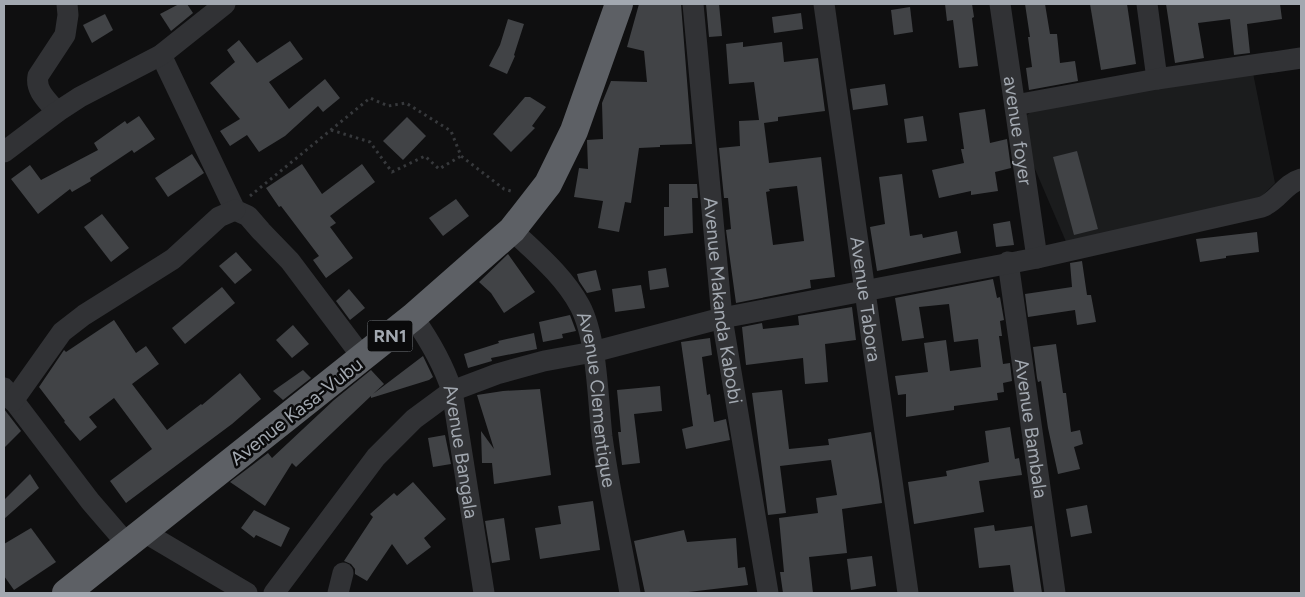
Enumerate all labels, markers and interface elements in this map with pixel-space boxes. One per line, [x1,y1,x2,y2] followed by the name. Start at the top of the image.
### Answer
[999,75,1037,187] street label: avenue foyer
[699,196,747,406] street label: Avenue Makanda Kabobi
[845,235,886,363] street label: Avenue Tabora
[572,308,621,489] street label: Avenue Clementique
[368,321,412,352] road number: RN1
[225,352,367,470] street label: Avenue Kasa-Vubu
[1010,357,1052,500] street label: Avenue Bambala
[438,381,483,520] street label: Avenue Bangala

